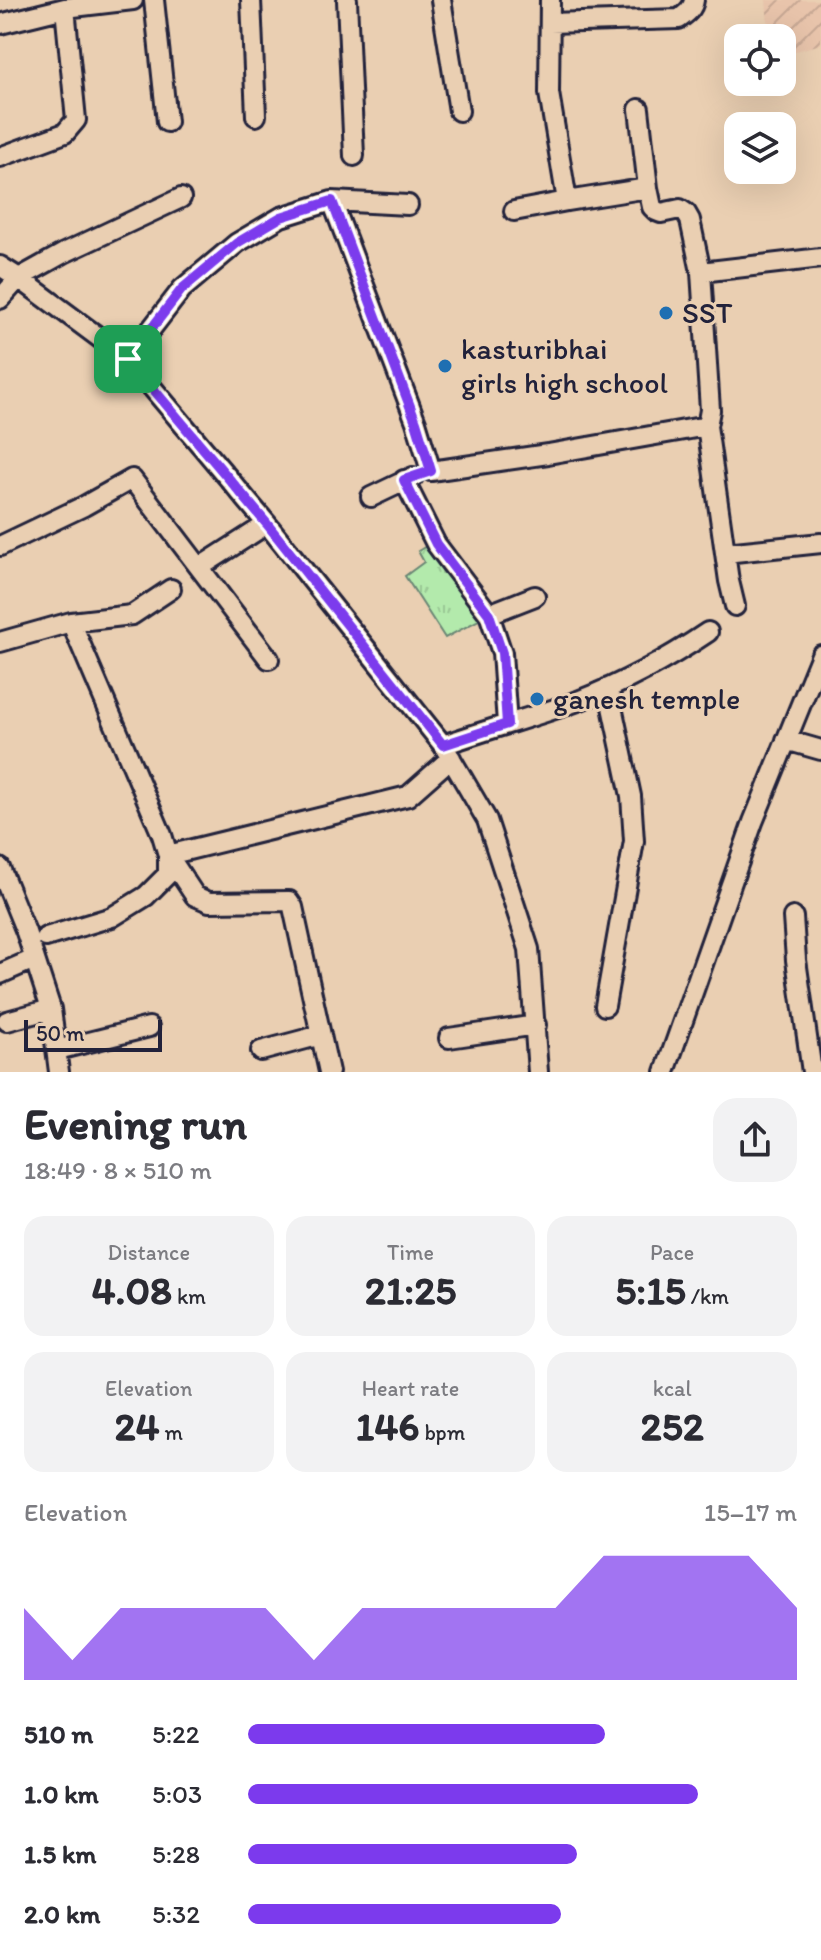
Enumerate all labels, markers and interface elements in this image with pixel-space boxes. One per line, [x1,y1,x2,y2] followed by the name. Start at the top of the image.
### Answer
[724,24,796,184] map controls
[724,24,796,96] button: locate
[724,112,796,184] button: layers
[682,294,733,331] place label: SST
[657,304,675,322] marker: SST
[94,325,162,393] pin
[461,330,668,401] place label: kasturibhai girls high school
[106,337,150,381] icon: arrive
[436,357,454,375] marker: kasturibhai girls high school
[553,680,740,717] place label: ganesh temple
[528,690,546,708] marker: ganesh temple
[24,1016,162,1052] scale bar
[36,1020,85,1047] text: 50 m
[24,1097,247,1150] text: Evening run
[713,1098,797,1182] button: share
[24,1154,212,1186] text: 18:49 · 8 × 510 m
[108,1239,190,1266] text: Distance
[387,1239,434,1266] text: Time
[650,1239,694,1266] text: Pace
[92,1266,172,1314] text: 4.08
[365,1266,456,1314] text: 21:25
[615,1266,686,1314] text: 5:15
[172,1283,206,1310] text: km
[686,1283,729,1310] text: /km
[105,1375,193,1402] text: Elevation
[362,1375,459,1402] text: Heart rate
[653,1375,692,1402] text: kcal
[115,1402,160,1450] text: 24
[356,1402,419,1450] text: 146
[641,1402,704,1450] text: 252
[160,1419,183,1446] text: m
[419,1419,465,1446] text: bpm
[24,1496,127,1528] text: Elevation
[704,1496,797,1528] text: 15–17 m
[24,1718,93,1750] text: 510 m
[152,1718,199,1750] text: 5:22
[24,1778,99,1810] text: 1.0 km
[152,1778,202,1810] text: 5:03
[24,1838,96,1870] text: 1.5 km
[152,1838,200,1870] text: 5:28
[24,1898,100,1930] text: 2.0 km
[152,1898,200,1930] text: 5:32

